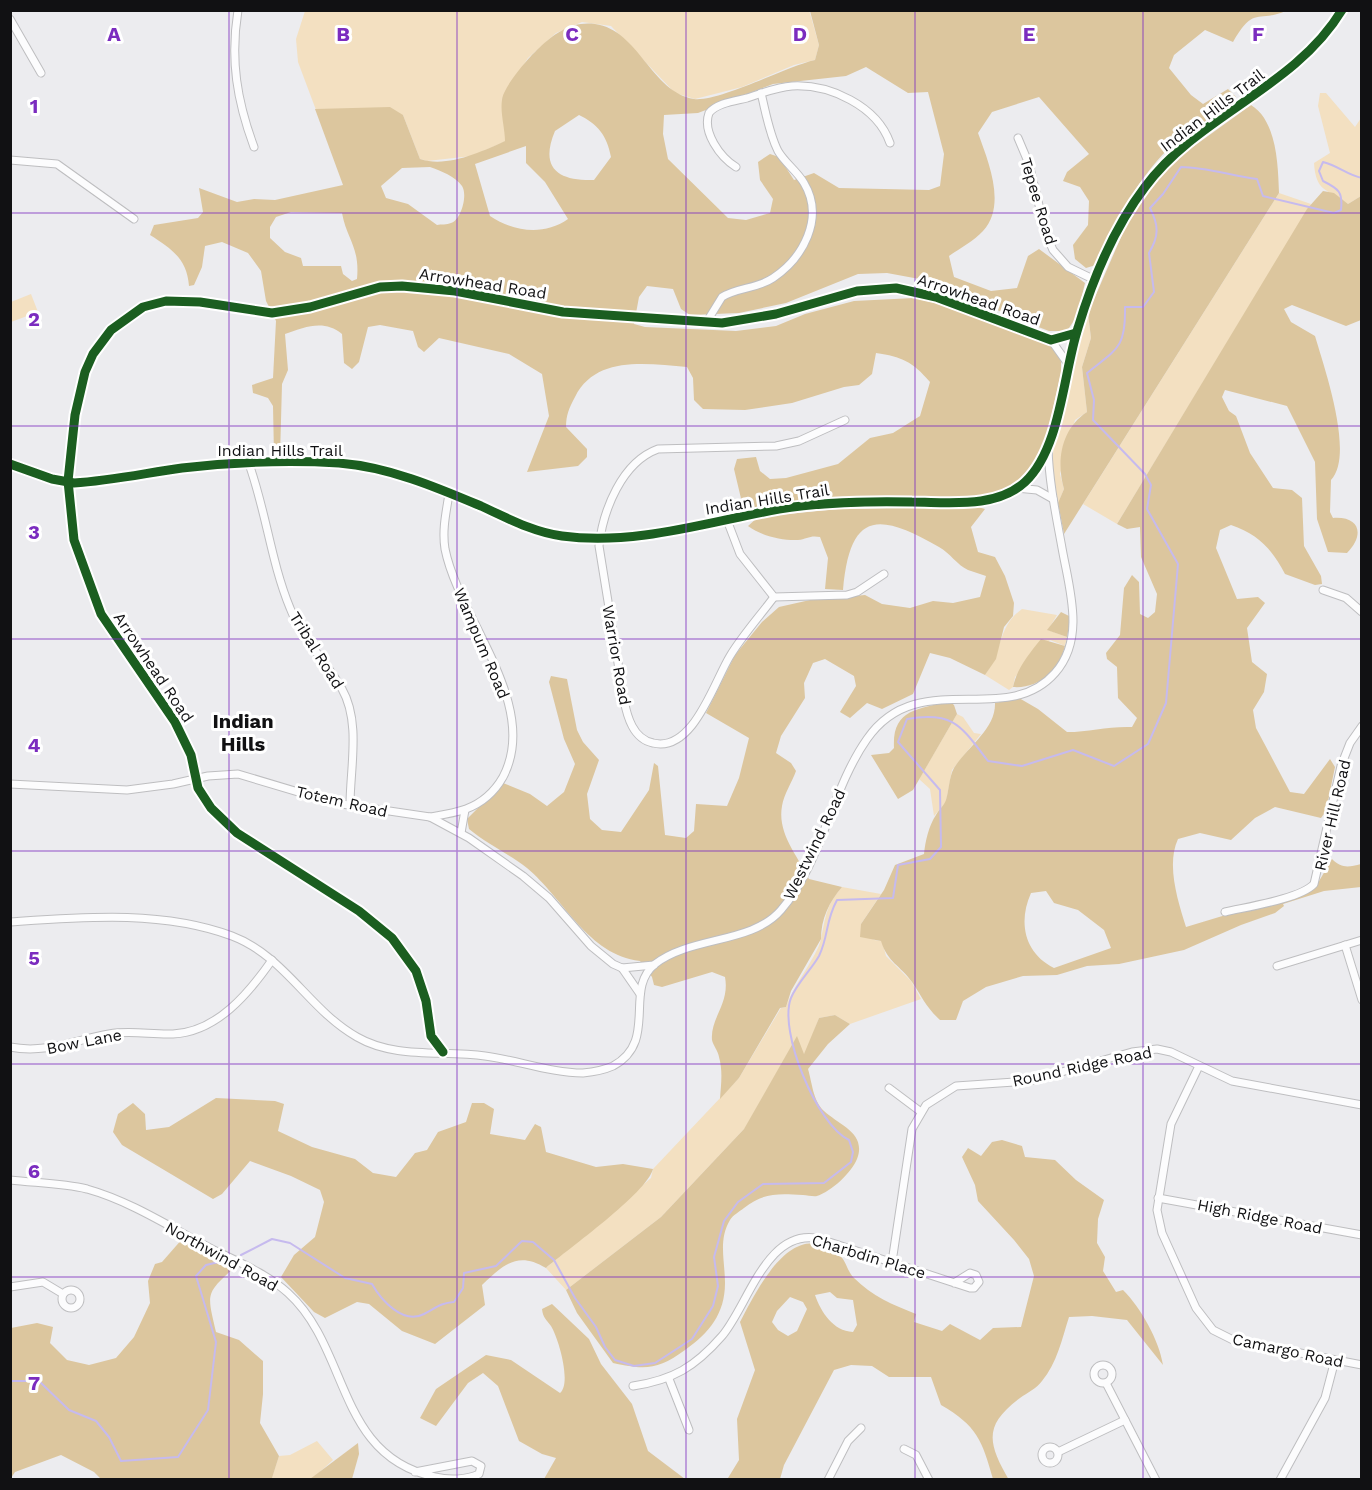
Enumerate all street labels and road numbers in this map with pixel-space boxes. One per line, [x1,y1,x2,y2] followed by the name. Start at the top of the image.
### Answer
[1156,65,1268,156] street label: Indian Hills Trail
[1016,155,1061,247] street label: Tepee Road
[418,264,548,303] street label: Arrowhead Road
[915,270,1043,329] street label: Arrowhead Road
[217,441,343,460] street label: Indian Hills Trail
[704,480,831,519] street label: Indian Hills Trail
[450,585,513,702] street label: Wampum Road
[598,604,635,707] street label: Warrior Road
[285,608,348,692] street label: Tribal Road
[110,609,197,726] street label: Arrowhead Road
[1310,758,1355,873] street label: River Hill Road
[294,782,389,821] street label: Totem Road
[779,786,850,903] street label: Westwind Road
[45,1025,123,1058] street label: Bow Lane
[1011,1042,1154,1091] street label: Round Ridge Road
[1196,1195,1324,1238] street label: High Ridge Road
[162,1218,281,1295] street label: Northwind Road
[810,1230,928,1283] street label: Charbdin Place
[1231,1329,1345,1372] street label: Camargo Road

